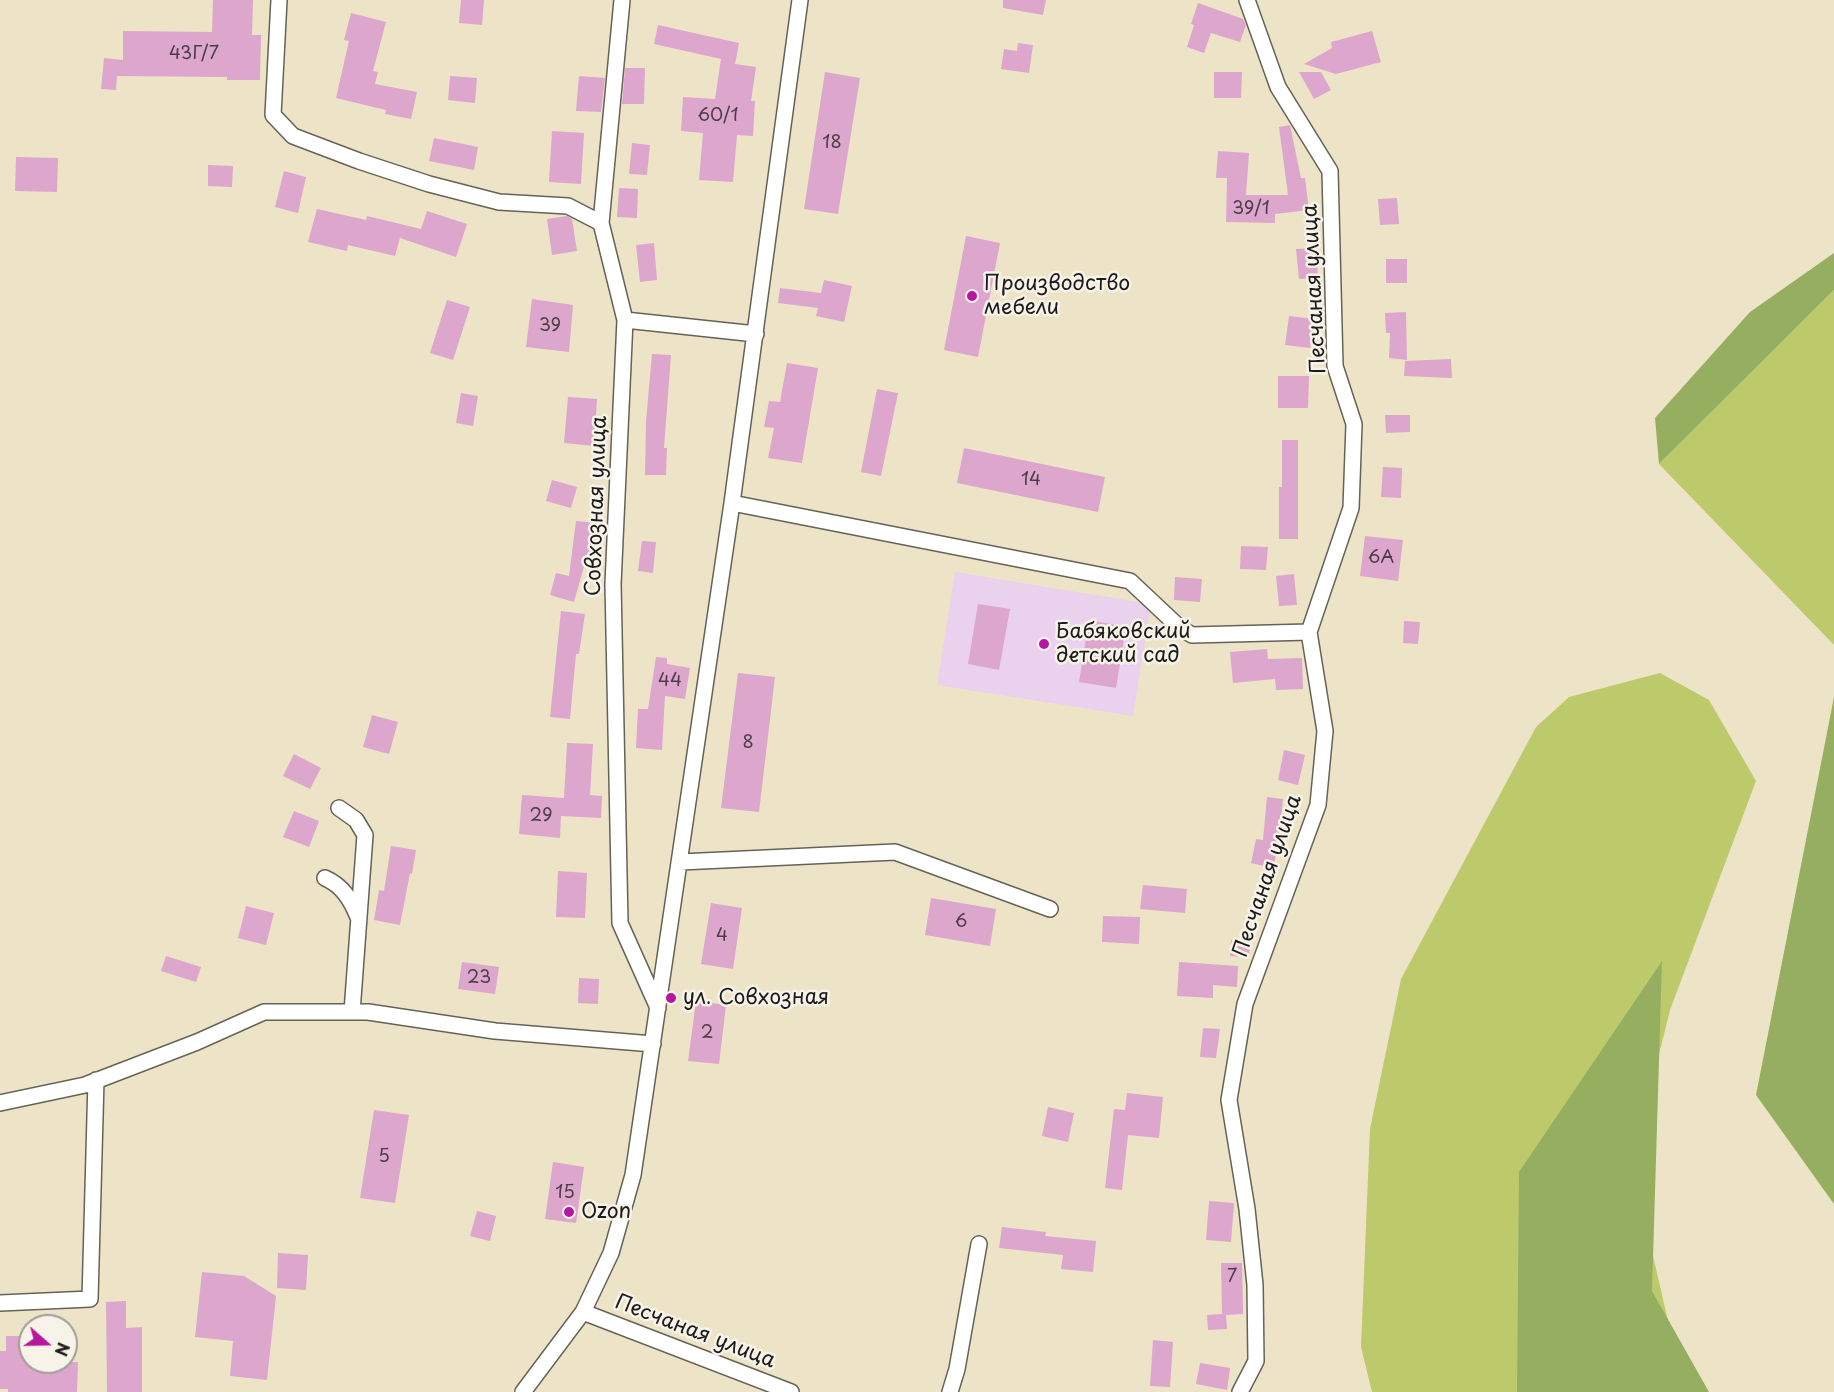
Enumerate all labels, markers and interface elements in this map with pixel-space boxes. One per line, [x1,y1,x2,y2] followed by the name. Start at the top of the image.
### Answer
[169,43,219,65] house number: 43Г/7
[697,105,739,127] house number: 60/1
[822,132,842,154] house number: 18
[1232,198,1270,220] house number: 39/1
[1298,204,1332,374] street label: Песчаная улица
[984,271,1130,321] place label: Производство мебели
[965,289,979,303] marker: Производство мебели
[539,315,561,337] house number: 39
[581,415,613,597] street label: Совхозная улица
[1021,469,1041,491] house number: 14
[1368,547,1394,569] house number: 6А
[1056,619,1191,669] place label: Бабяковский детский сад
[1037,637,1051,651] marker: Бабяковский детский сад
[658,670,682,692] house number: 44
[742,732,754,754] house number: 8
[1228,792,1308,960] street label: Песчаная улица
[530,805,552,827] house number: 29
[955,911,967,933] house number: 6
[716,925,728,947] house number: 4
[467,967,491,989] house number: 23
[683,985,829,1011] place label: ул. Совхозная
[664,991,678,1005] marker: ул. Совхозная
[701,1022,713,1044] house number: 2
[378,1146,390,1168] house number: 5
[555,1182,575,1204] house number: 15
[581,1199,631,1225] place label: Ozon
[562,1205,576,1219] marker: Ozon
[1227,1266,1237,1288] house number: 7
[611,1290,779,1374] street label: Песчаная улица
[18,1314,78,1374] north arrow
[50,1339,76,1360] text: N

